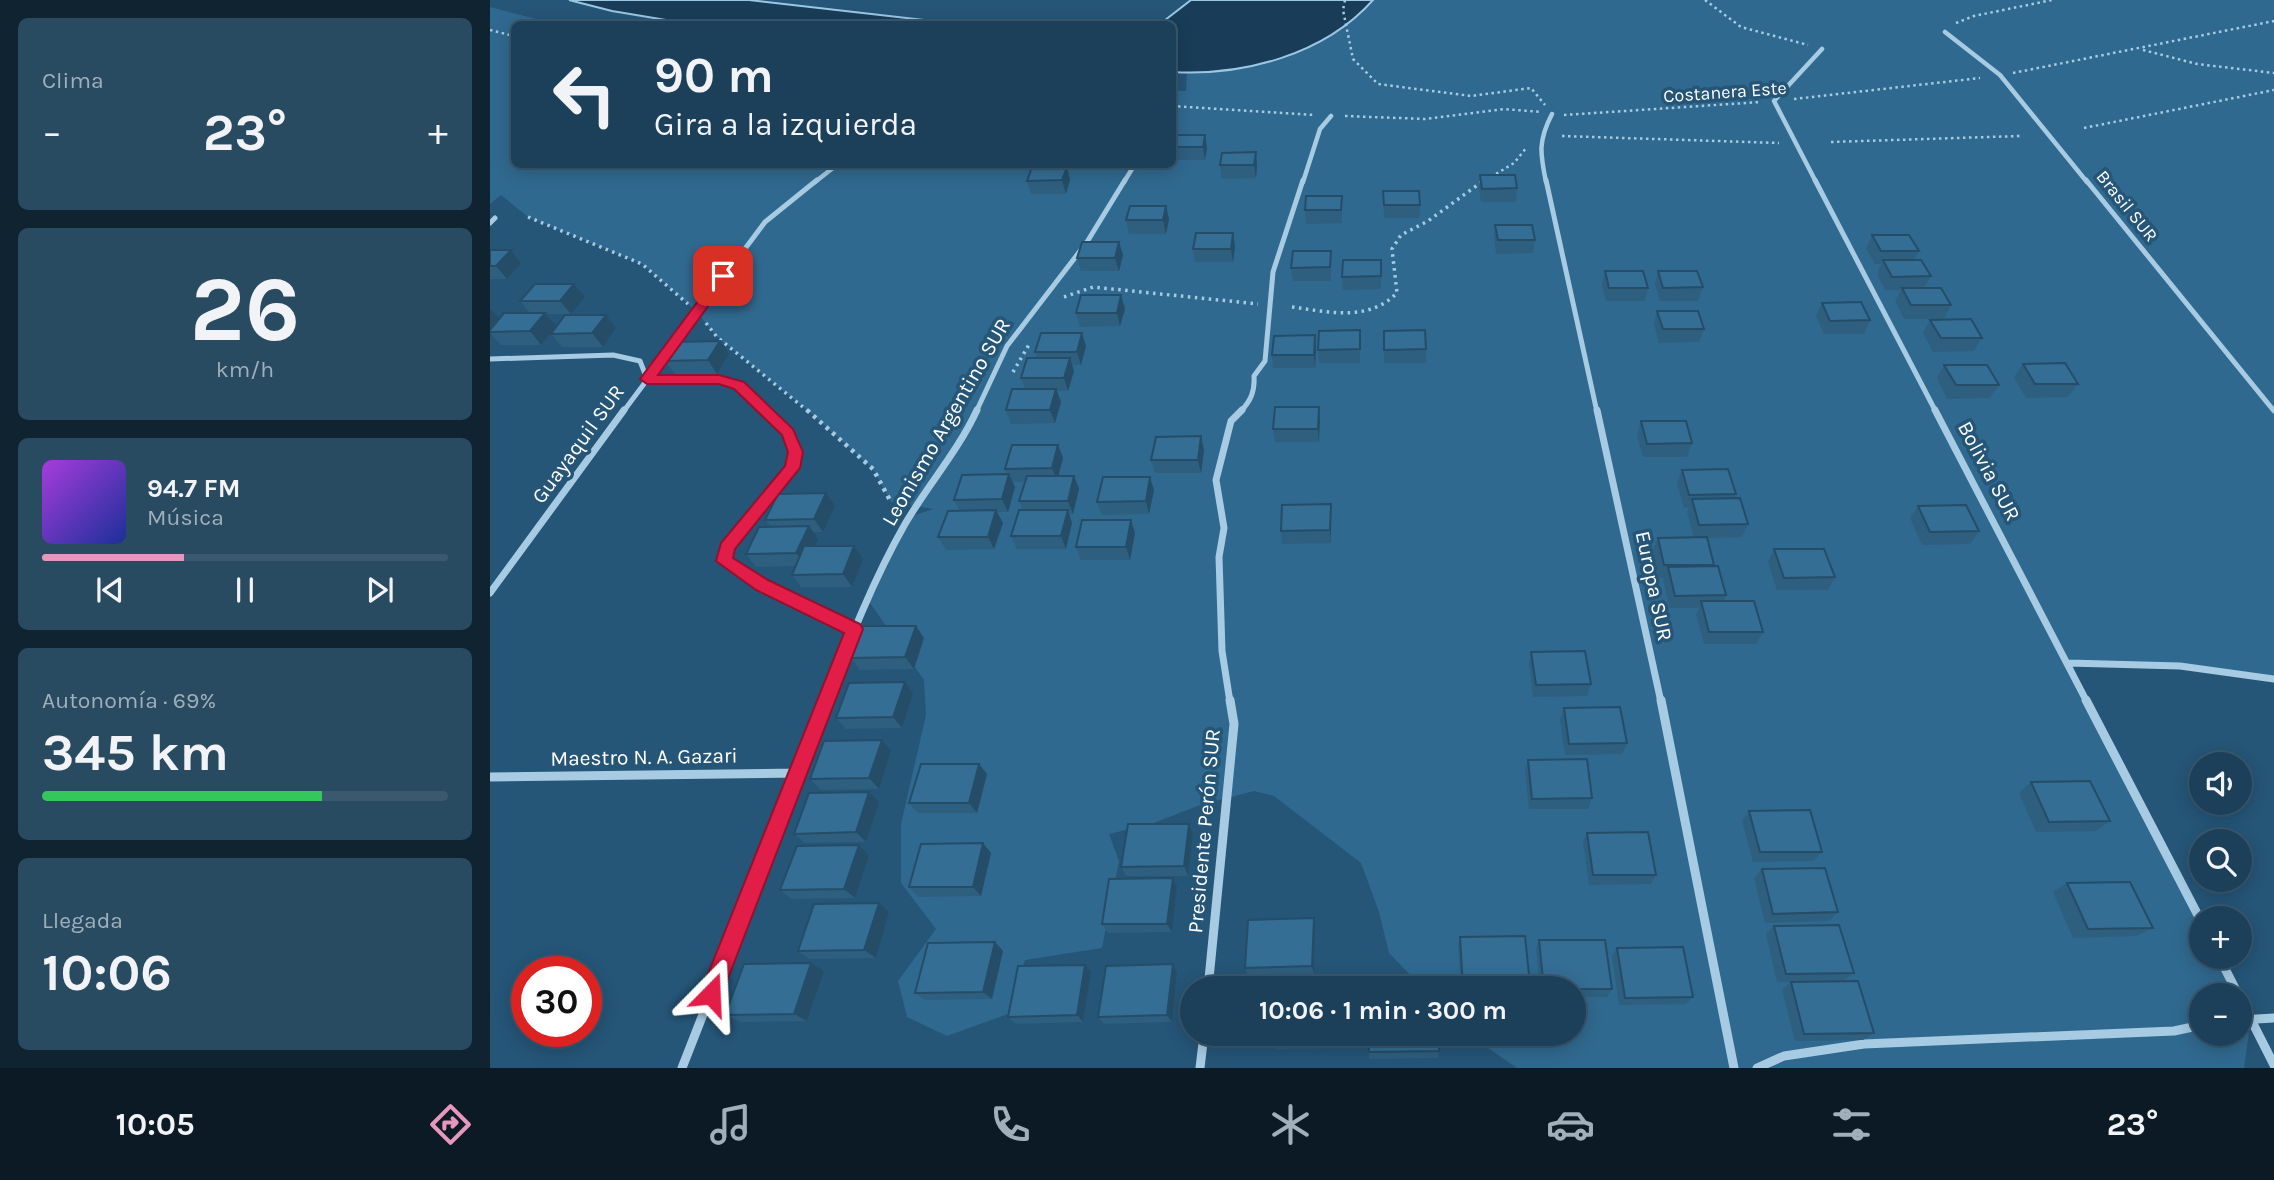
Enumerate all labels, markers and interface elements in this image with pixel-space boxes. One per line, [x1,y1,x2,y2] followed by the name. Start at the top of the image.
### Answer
[654,47,774,104] text: 90 m
[539,49,630,140] icon: left
[42,67,104,94] text: Clima
[1663,77,1787,107] street label: Costanera Este
[203,102,287,163] text: 23°
[654,106,917,143] text: Gira a la izquierda
[42,110,62,155] text: −
[428,110,448,155] text: +
[2092,166,2162,246] street label: Brasil SUR
[693,246,753,306] pin
[190,257,300,363] text: 26
[704,257,742,295] icon: arrive
[877,314,1015,530] street label: Leonismo Argentino SUR
[216,356,274,383] text: km/h
[527,380,629,508] street label: Guayaquil SUR
[1953,417,2025,525] street label: Bolivia SUR
[147,473,240,504] text: 94.7 FM
[147,504,224,531] text: Música
[1631,529,1677,643] street label: Europa SUR
[91,571,129,609] icon: previous
[226,571,264,609] icon: pause
[361,571,399,609] icon: next
[42,687,216,714] text: Autonomía · 69%
[42,722,229,783] text: 345 km
[1183,728,1225,934] street label: Presidente Perón SUR
[550,743,738,771] street label: Maestro N. A. Gazari
[2189,752,2252,1046] map controls
[2189,752,2252,815] button: sound
[2189,829,2252,892] button: search
[2189,906,2252,969] button: +
[42,907,123,934] text: Llegada
[42,942,172,1003] text: 10:06
[511,956,602,1047] speed limit sign: 30
[674,957,748,1031] position arrow
[2189,983,2252,1046] button: −
[1259,995,1507,1026] text: 10:06 · 1 min · 300 m
[426,1100,475,1149] icon: directions
[706,1100,755,1149] icon: music
[986,1100,1035,1149] icon: phone
[1266,1100,1315,1149] icon: climate
[1546,1100,1595,1149] icon: car
[1827,1100,1876,1149] icon: filters
[116,1106,195,1143] text: 10:05
[2107,1106,2158,1143] text: 23°

